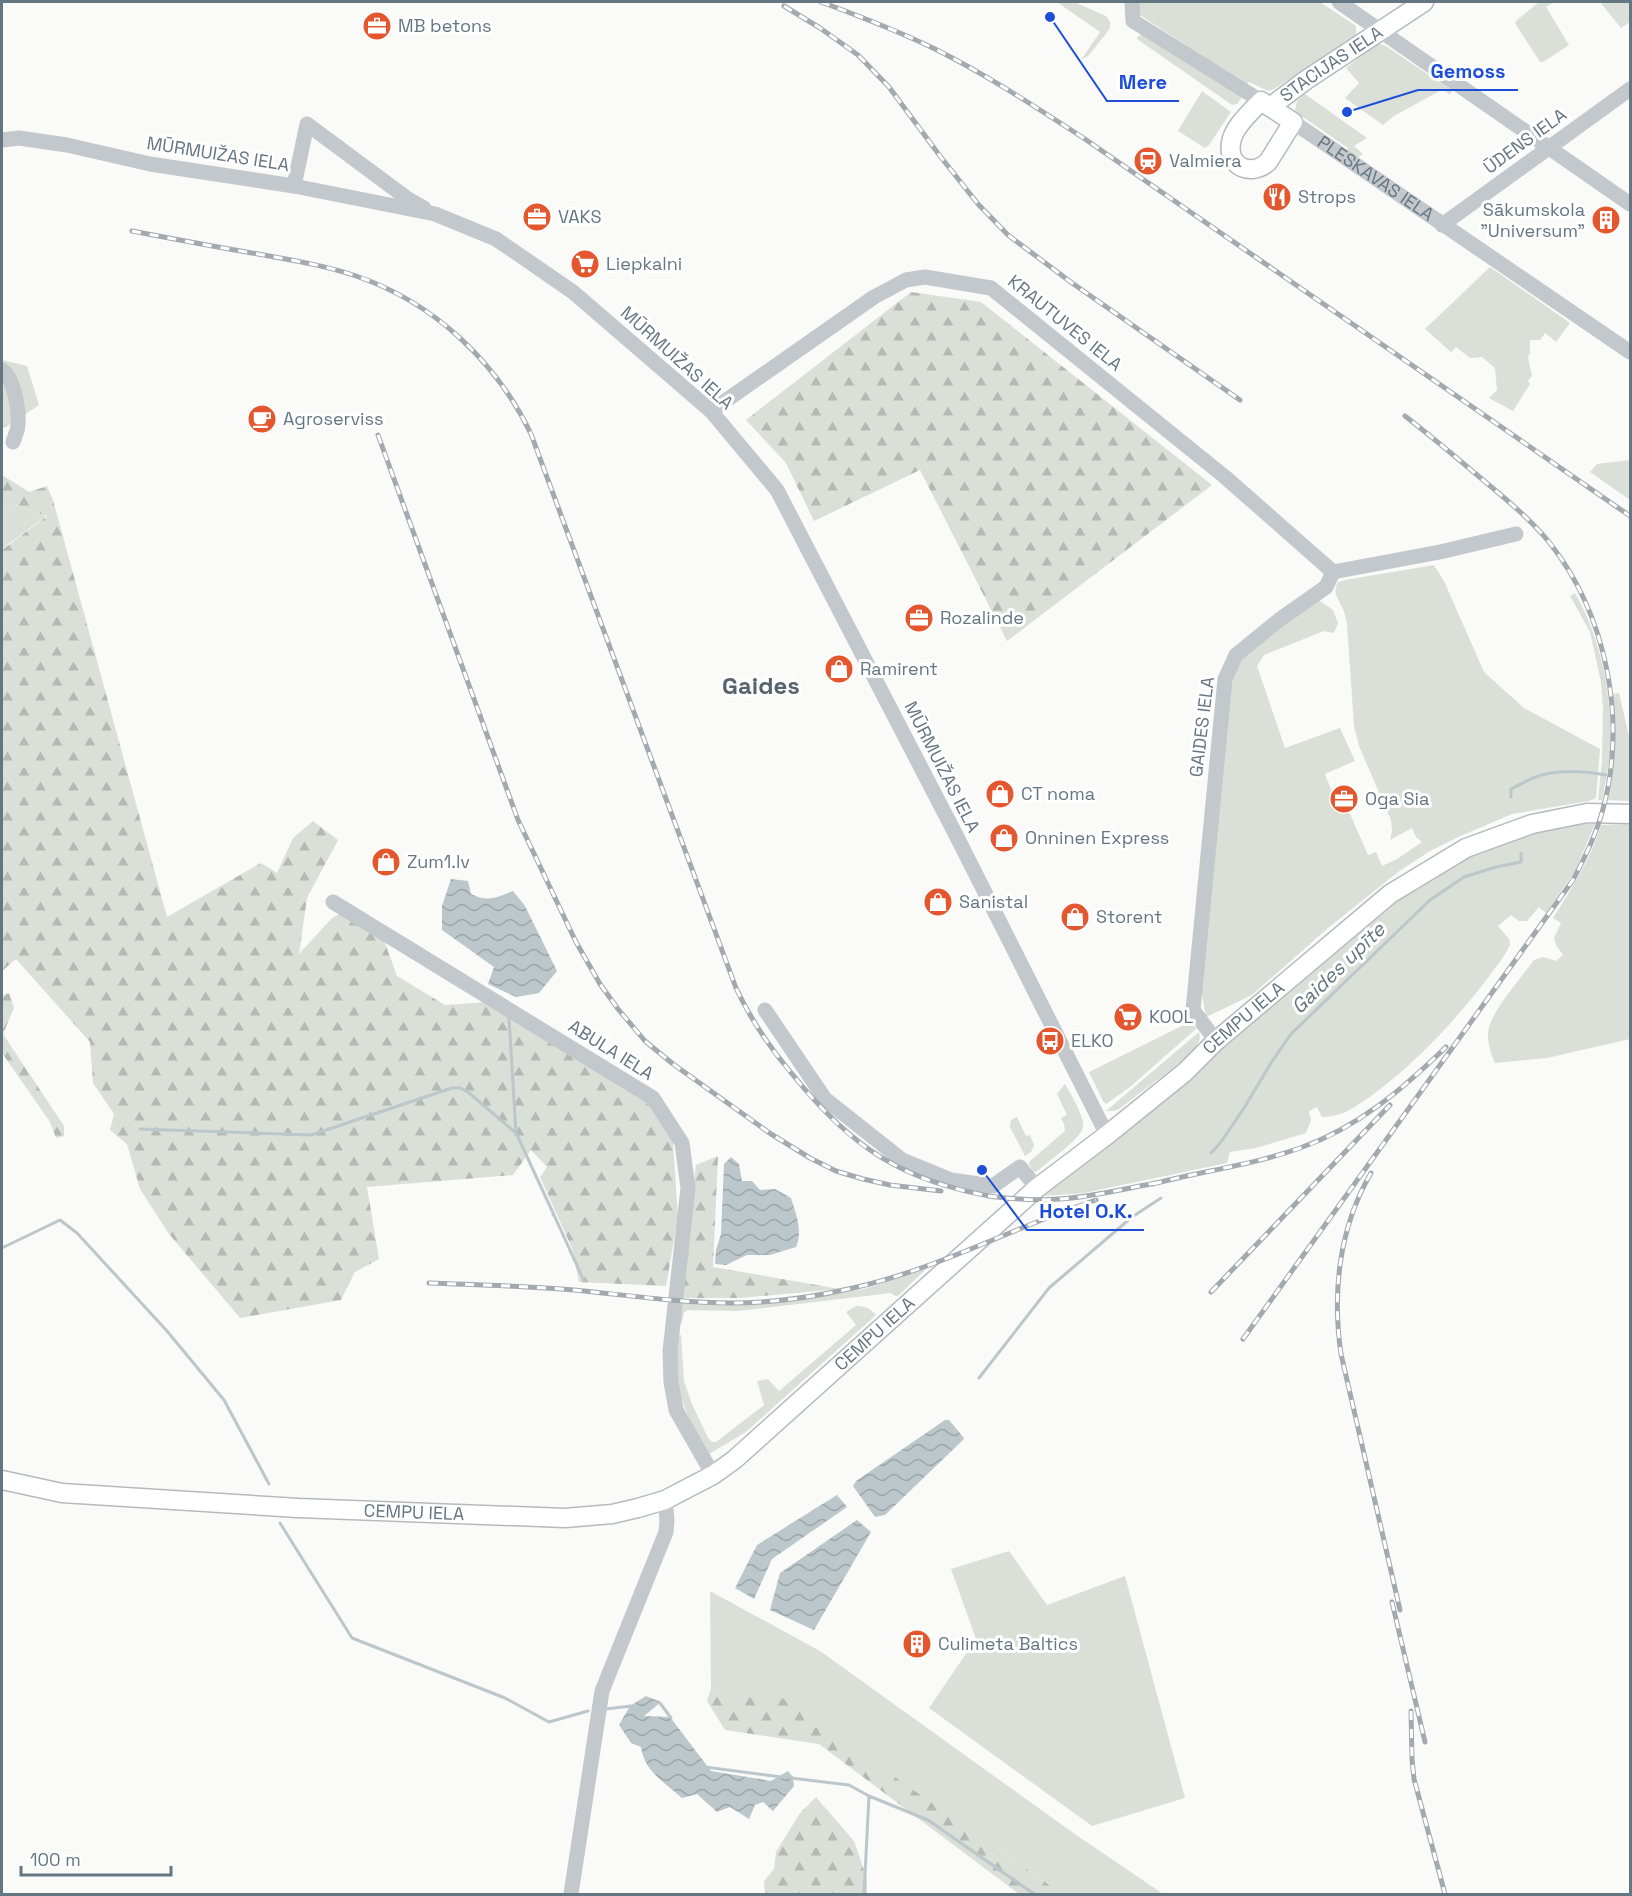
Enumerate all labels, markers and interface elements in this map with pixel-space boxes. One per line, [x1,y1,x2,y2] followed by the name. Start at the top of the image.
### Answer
[361,10,393,42] office icon: MB betons
[398,14,492,37] place label: MB betons
[1275,20,1387,107] street label: STACIJAS IELA
[1418,52,1518,90] callout: Gemoss
[1430,58,1506,84] text: Gemoss
[1107,63,1179,101] callout: Mere
[1119,69,1167,95] text: Mere
[1479,103,1571,179] street label: ŪDENS IELA
[1313,130,1439,226] street label: PLESKAVAS IELA
[145,131,291,176] street label: MŪRMUIŽAS IELA
[1132,145,1164,177] station icon: Valmiera
[1169,149,1242,172] place label: Valmiera
[1261,181,1293,213] restaurant icon: Strops
[1298,185,1356,208] place label: Strops
[1480,198,1585,242] place label: Sākumskola "Universum"
[521,201,553,233] office icon: VAKS
[1590,204,1622,236] building icon: Sākumskola "Universum"
[558,205,601,228] place label: VAKS
[569,248,601,280] supermarket icon: Liepkalni
[606,252,682,275] place label: Liepkalni
[1003,269,1127,376] street label: KRAUTUVES IELA
[616,301,739,414] street label: MŪRMUIŽAS IELA
[246,403,278,435] cafe icon: Agroserviss
[283,407,384,430] place label: Agroserviss
[903,602,935,634] office icon: Rozalinde
[940,606,1024,629] place label: Rozalinde
[823,653,855,685] shop icon: Ramirent
[860,657,938,680] place label: Ramirent
[722,670,800,701] district label: Gaides
[1184,675,1219,778] street label: GAIDES IELA
[900,697,985,836] street label: MŪRMUIŽAS IELA
[984,778,1016,810] shop icon: CT noma
[1021,782,1095,805] place label: CT noma
[1328,783,1360,815] office icon: Oga Sia
[1365,787,1429,810] place label: Oga Sia
[988,822,1020,854] shop icon: Onninen Express
[1025,826,1169,849] place label: Onninen Express
[370,846,402,878] shop icon: Zum1.lv
[407,850,470,873] place label: Zum1.lv
[922,886,954,918] shop icon: Sanistal
[959,890,1028,913] place label: Sanistal
[1059,901,1091,933] shop icon: Storent
[1096,905,1162,928] place label: Storent
[1286,916,1391,1019] water label: Gaides upīte
[1197,976,1289,1059] street label: CEMPU IELA
[1112,1001,1144,1033] supermarket icon: KOOL
[1149,1005,1194,1028] place label: KOOL
[564,1014,658,1085] street label: ABULA IELA
[1034,1025,1066,1057] bus stop icon: ELKO
[1071,1029,1113,1052] place label: ELKO
[1027,1192,1144,1230] callout: Hotel O.K.
[1039,1198,1133,1224] text: Hotel O.K.
[829,1291,919,1375] street label: CEMPU IELA
[363,1498,465,1525] street label: CEMPU IELA
[901,1628,933,1660] building icon: Culimeta Baltics
[938,1632,1078,1655] place label: Culimeta Baltics
[21,1839,171,1877] scale bar
[30,1848,81,1871] text: 100 m

